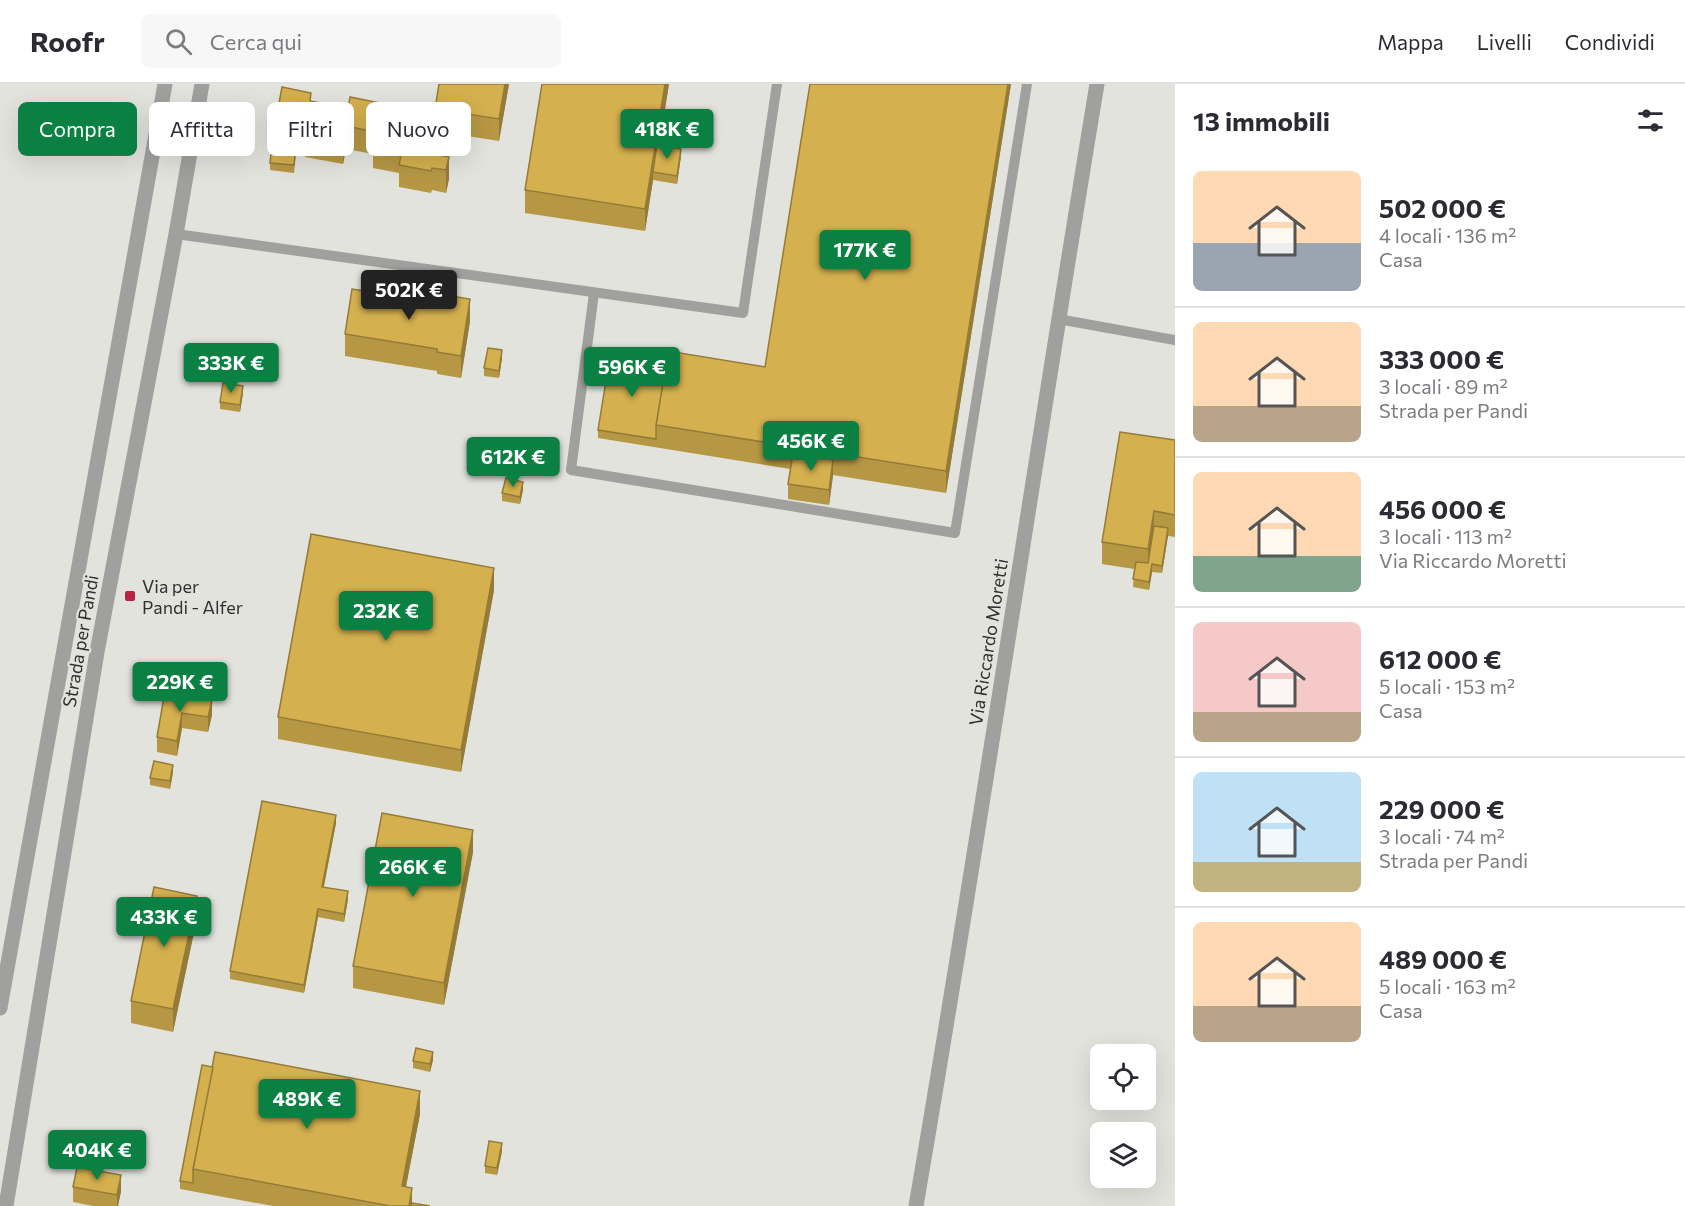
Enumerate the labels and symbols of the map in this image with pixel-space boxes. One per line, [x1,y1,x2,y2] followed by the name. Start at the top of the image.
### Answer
[618,109,716,160] pin: 418K €
[816,230,914,281] pin: 177K €
[360,270,458,321] pin: 502K €
[182,343,280,394] pin: 333K €
[583,347,681,398] pin: 596K €
[762,421,860,472] pin: 456K €
[464,437,562,488] pin: 612K €
[964,557,1012,727] street label: Via Riccardo Moretti
[58,573,102,709] street label: Strada per Pandi
[142,575,243,618] place label: Via per Pandi - Alfer
[123,589,137,603] marker: Via per Pandi - Alfer
[337,591,435,642] pin: 232K €
[131,662,229,713] pin: 229K €
[364,847,462,898] pin: 266K €
[115,897,213,948] pin: 433K €
[258,1079,356,1130] pin: 489K €
[48,1130,146,1181] pin: 404K €

